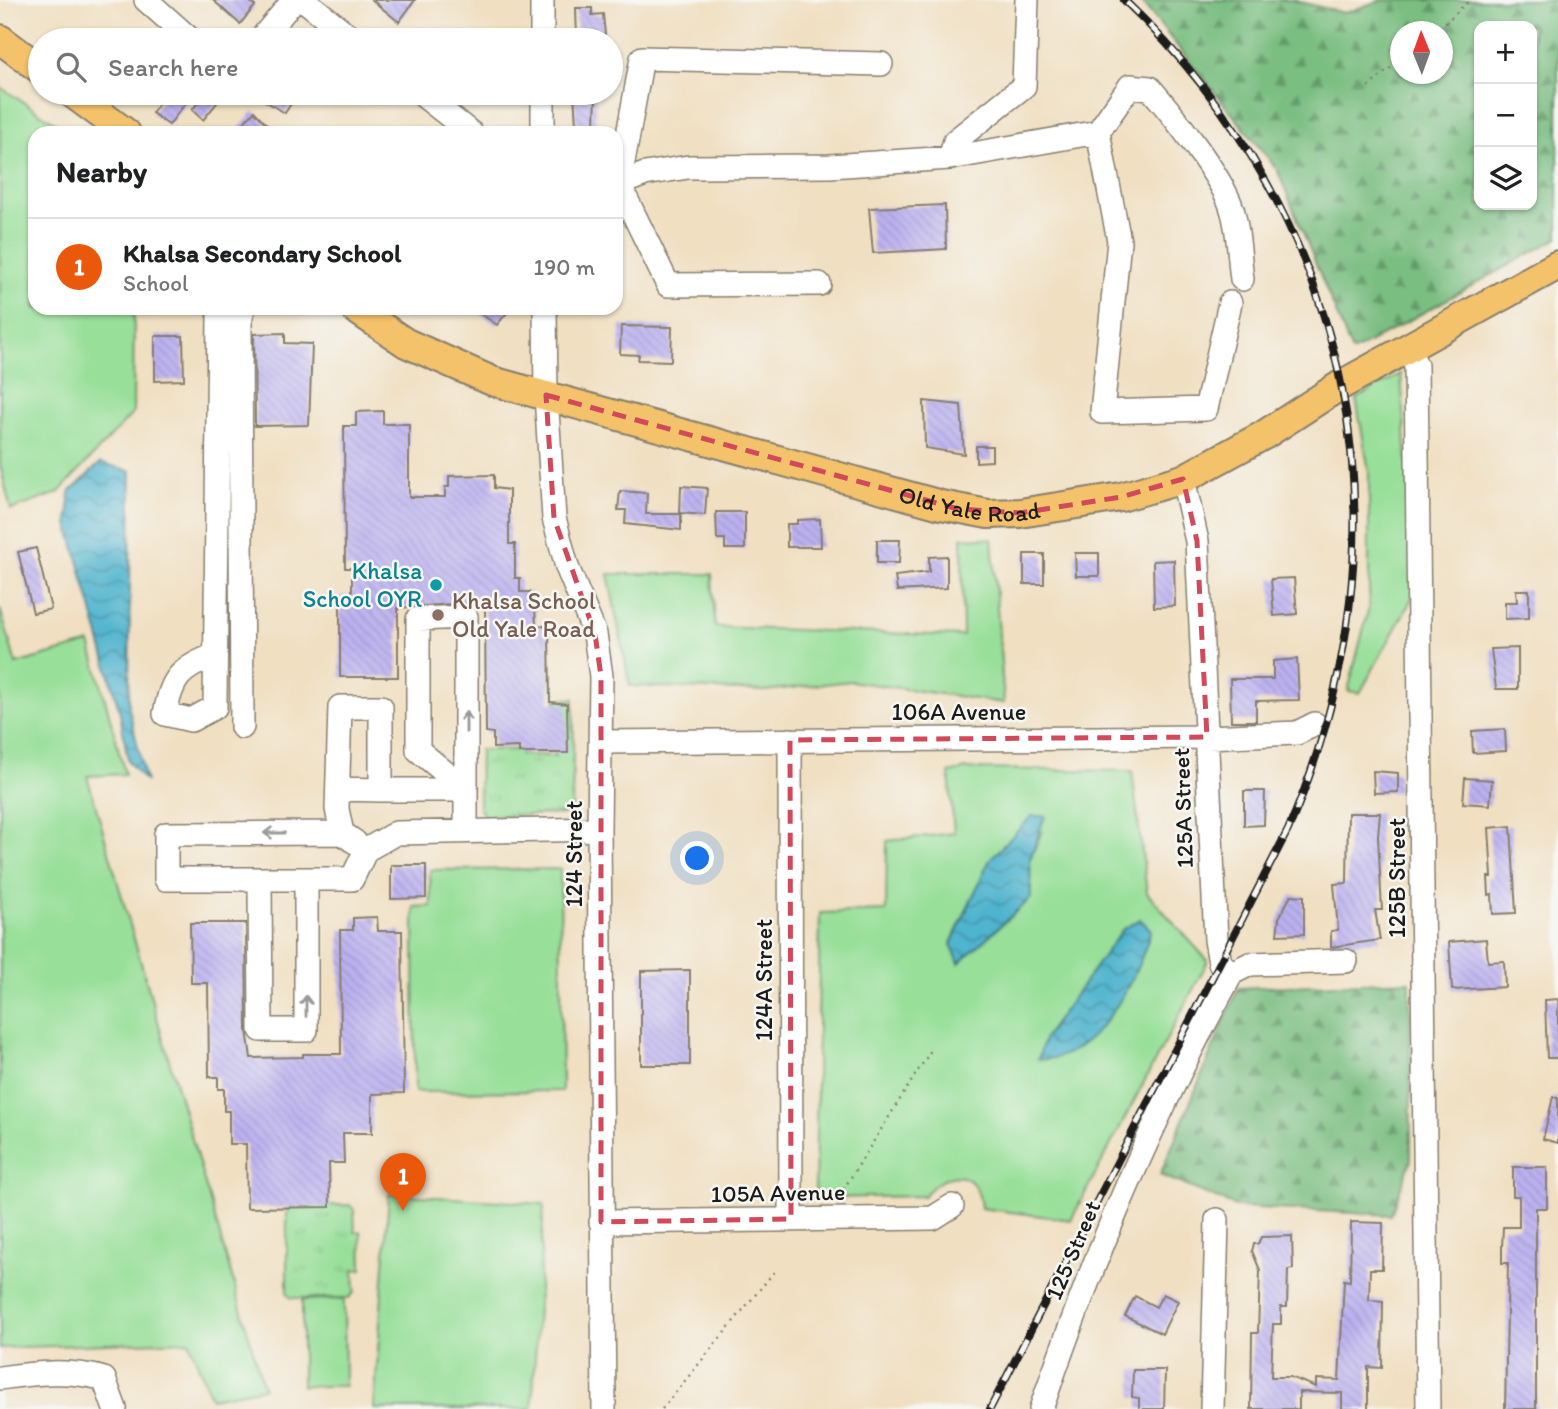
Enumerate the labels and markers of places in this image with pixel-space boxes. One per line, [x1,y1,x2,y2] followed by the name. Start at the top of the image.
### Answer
[303,556,422,613] place label: Khalsa School OYR
[428,577,444,593] marker: Khalsa School OYR
[452,586,596,643] place label: Khalsa School Old Yale Road
[430,607,446,623] marker: Khalsa School Old Yale Road
[380,1153,426,1211] pin: 1

